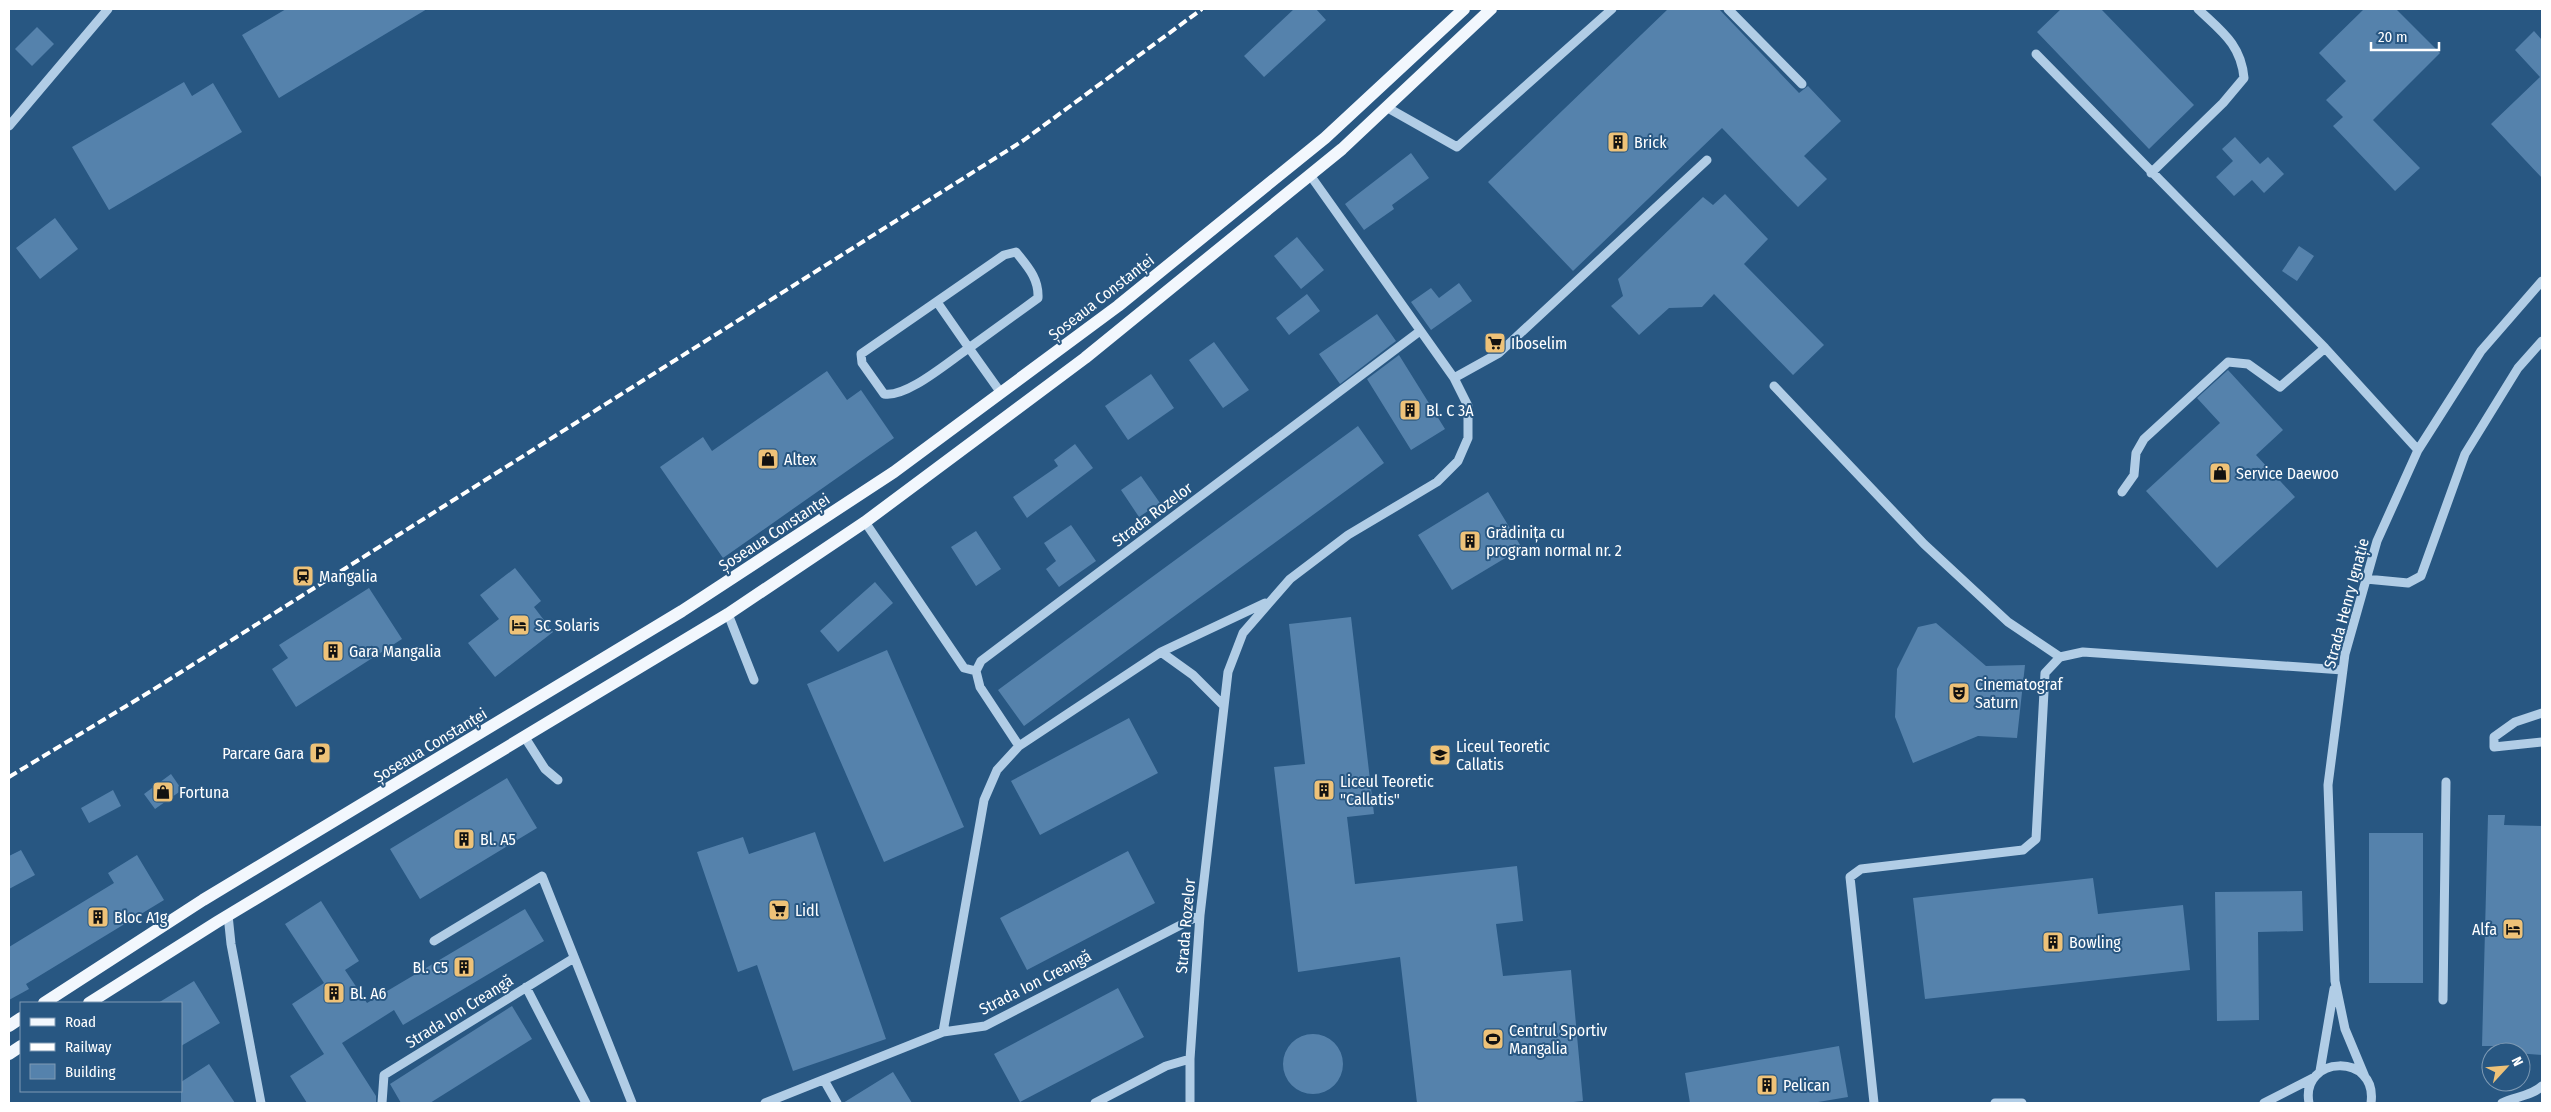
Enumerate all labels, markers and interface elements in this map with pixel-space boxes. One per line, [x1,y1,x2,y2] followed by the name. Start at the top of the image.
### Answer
[2371,20,2438,52] scale bar
[2378,28,2408,46] text: 20 m
[1606,130,1630,154] building icon: Brick
[1634,133,1667,152] place label: Brick
[1045,250,1158,345] street label: Șoseaua Constanței
[1483,331,1507,355] supermarket icon: Iboselim
[1511,334,1567,353] place label: Iboselim
[1398,398,1422,422] building icon: Bl. C 3A
[1426,401,1474,420] place label: Bl. C 3A
[756,447,780,471] shop icon: Altex
[784,450,816,469] place label: Altex
[2208,461,2232,485] shop icon: Service Daewoo
[2236,464,2339,483] place label: Service Daewoo
[1109,478,1196,551] street label: Strada Rozelor
[715,489,834,576] street label: Șoseaua Constanței
[1486,523,1622,560] place label: Grădinița cu program normal nr. 2
[1458,529,1482,553] building icon: Grădinița cu program normal nr. 2
[2320,536,2374,671] street label: Strada Henry Ignație
[291,564,315,588] station icon: Mangalia
[319,567,378,586] place label: Mangalia
[507,613,531,637] hotel icon: SC Solaris
[535,616,600,635] place label: SC Solaris
[321,639,345,663] building icon: Gara Mangalia
[349,642,441,661] place label: Gara Mangalia
[1975,675,2063,712] place label: Cinematograf Saturn
[1947,681,1971,705] theatre icon: Cinematograf Saturn
[370,704,491,788] street label: Șoseaua Constanței
[1456,737,1550,774] place label: Liceul Teoretic Callatis
[308,741,332,765] parking icon: Parcare Gara
[1428,743,1452,767] school or university icon: Liceul Teoretic Callatis
[222,744,304,763] place label: Parcare Gara
[1340,772,1434,809] place label: Liceul Teoretic "Callatis"
[1312,778,1336,802] building icon: Liceul Teoretic "Callatis"
[151,780,175,804] shop icon: Fortuna
[179,783,229,802] place label: Fortuna
[452,827,476,851] building icon: Bl. A5
[480,830,516,849] place label: Bl. A5
[1172,877,1199,974] street label: Strada Rozelor
[767,898,791,922] supermarket icon: Lidl
[795,901,819,920] place label: Lidl
[86,905,110,929] building icon: Bloc A1g
[114,908,168,927] place label: Bloc A1g
[2501,917,2525,941] hotel icon: Alfa
[2472,920,2497,939] place label: Alfa
[2041,930,2065,954] building icon: Bowling
[2069,933,2121,952] place label: Bowling
[976,946,1095,1019] street label: Strada Ion Creangă
[452,955,476,979] building icon: Bl. C5
[412,958,448,977] place label: Bl. C5
[402,971,517,1052] street label: Strada Ion Creangă
[322,981,346,1005] building icon: Bl. A6
[350,984,387,1003] place label: Bl. A6
[20,1002,182,1092] legend
[65,1013,96,1031] text: Road
[1509,1021,1607,1058] place label: Centrul Sportiv Mangalia
[1481,1027,1505,1051] sports icon: Centrul Sportiv Mangalia
[65,1038,112,1056] text: Railway
[2481,1042,2531,1092] north arrow
[2508,1054,2527,1069] text: N
[65,1063,116,1081] text: Building
[1755,1073,1779,1097] building icon: Pelican
[1783,1076,1830,1095] place label: Pelican

